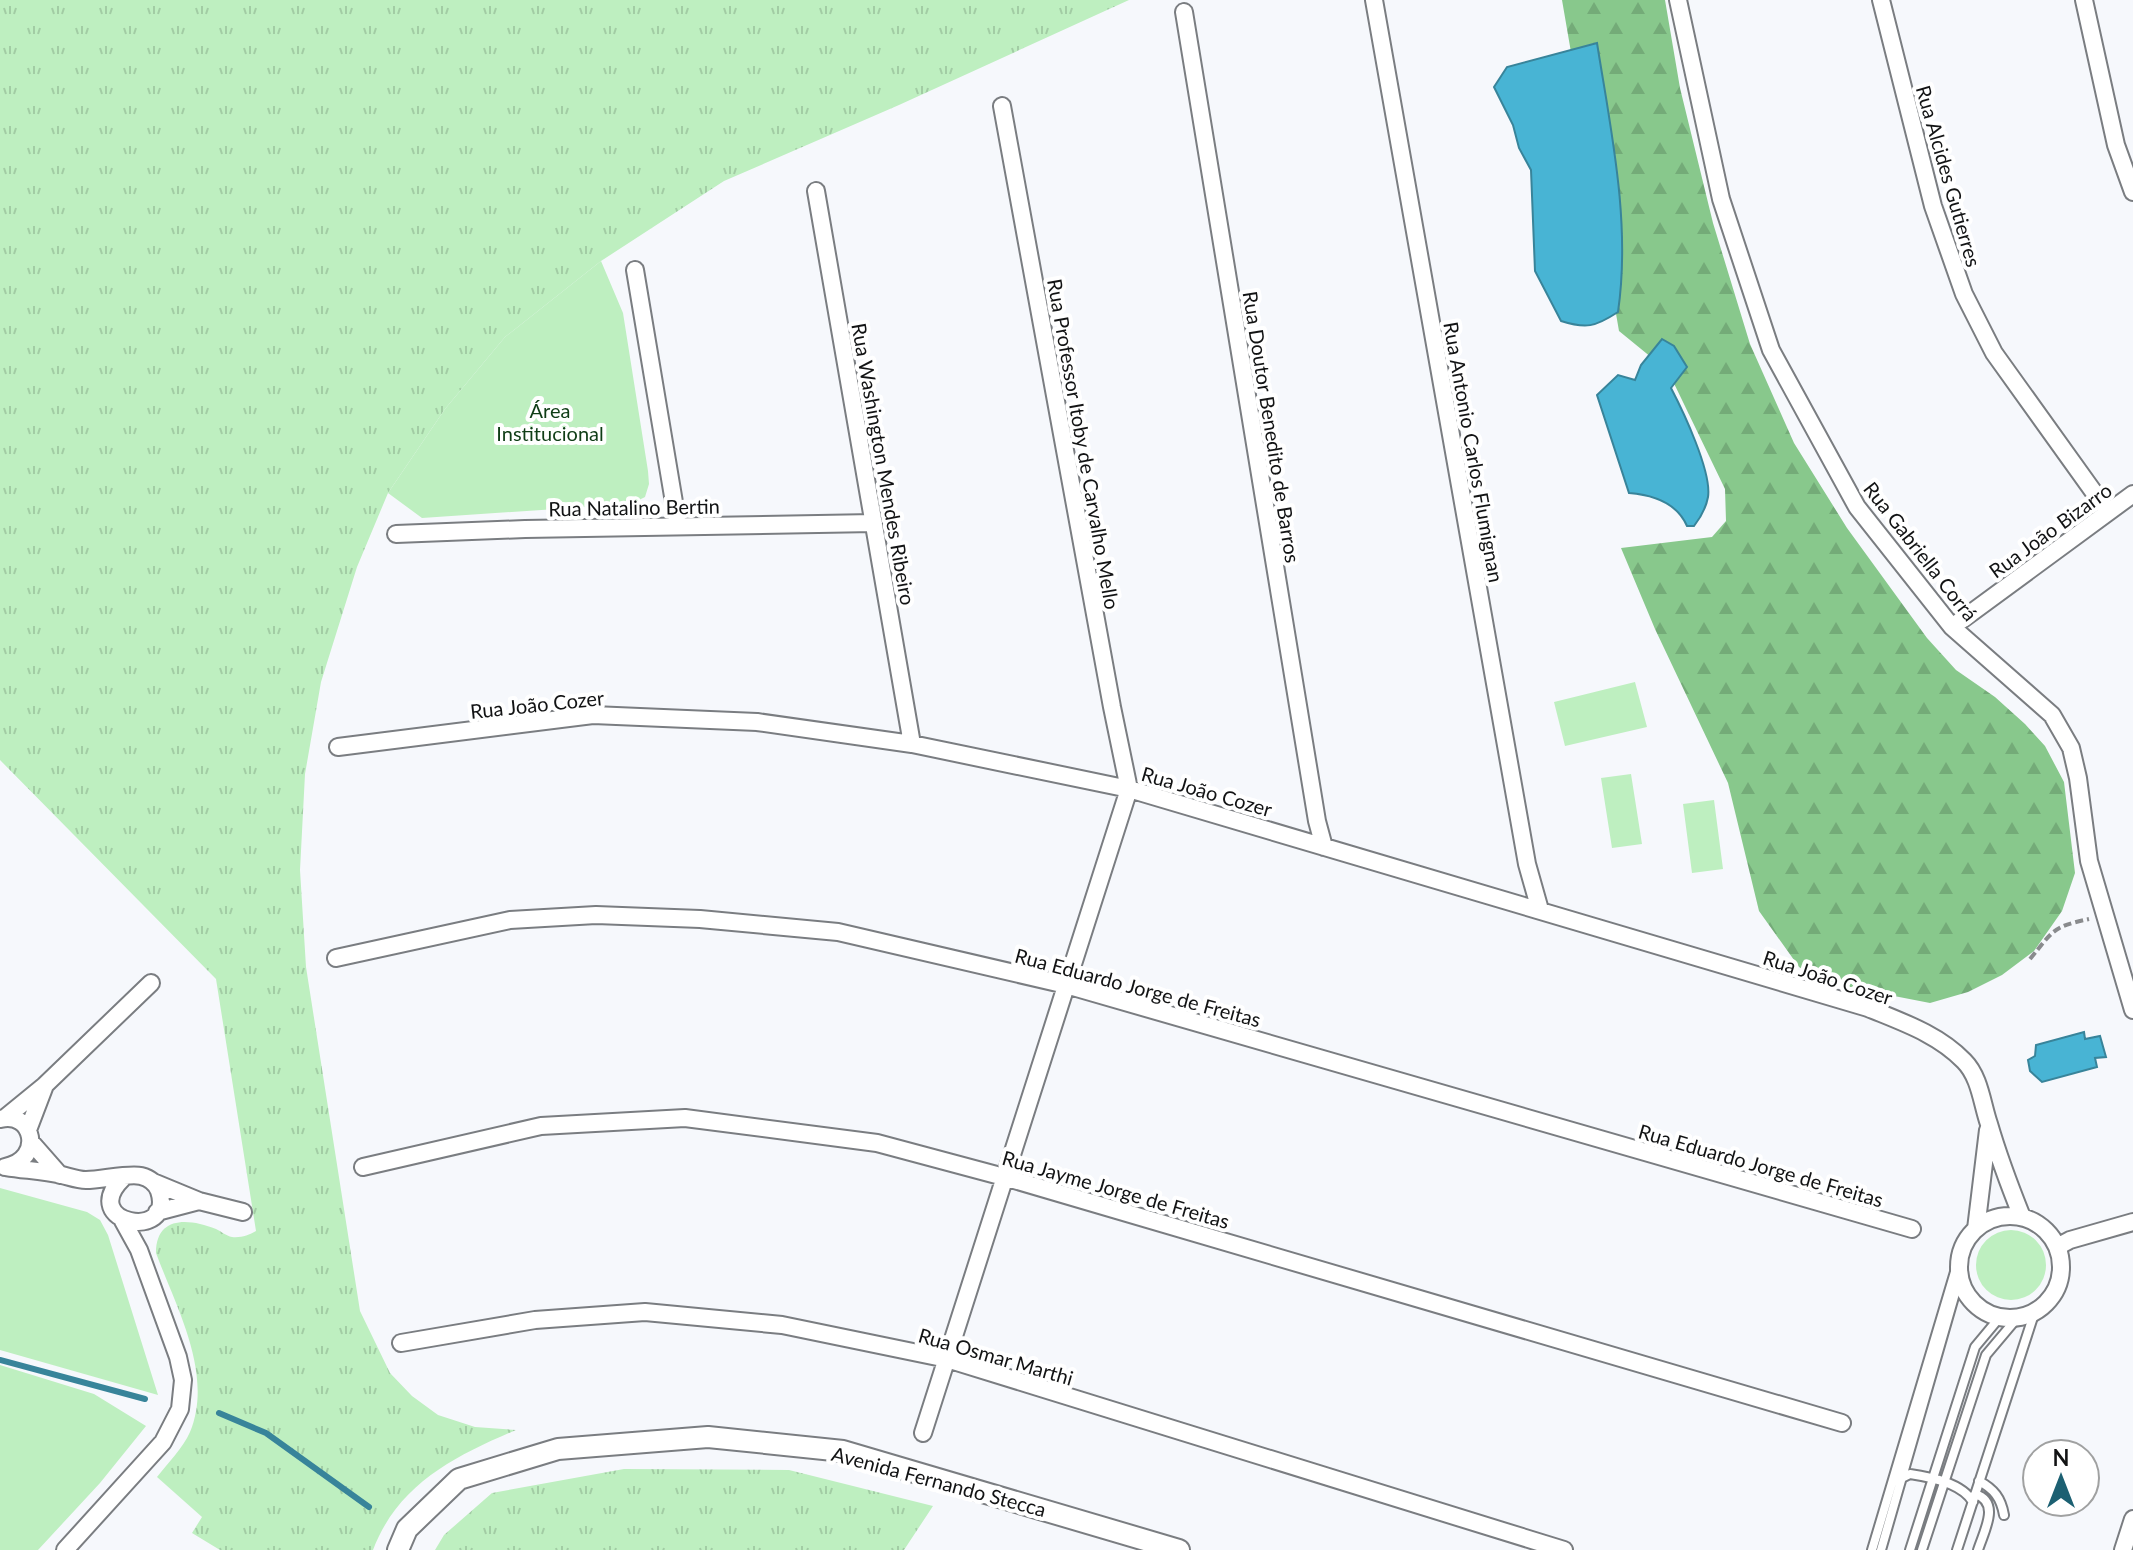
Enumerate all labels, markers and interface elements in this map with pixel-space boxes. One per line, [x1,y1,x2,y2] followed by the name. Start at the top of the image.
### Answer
[1912,83,1986,269] street label: Rua Alcides Gutierres
[1043,277,1125,611] street label: Rua Professor Itoby de Carvalho Mello
[1239,289,1305,565] street label: Rua Doutor Benedito de Barros
[1439,320,1509,584] street label: Rua Antonio Carlos Flumignan
[847,321,921,607] street label: Rua Washington Mendes Ribeiro
[496,398,604,445] park label: Área Institucional
[1859,477,1983,625] street label: Rua Gabriella Corrá
[1984,478,2116,582] street label: Rua João Bizarro
[548,494,720,520] street label: Rua Natalino Bertin
[469,685,606,723] street label: Rua João Cozer
[1139,761,1276,821] street label: Rua João Cozer
[1012,943,1264,1031] street label: Rua Eduardo Jorge de Freitas
[1760,945,1896,1009] street label: Rua João Cozer
[1636,1119,1886,1211] street label: Rua Eduardo Jorge de Freitas
[1000,1145,1232,1233] street label: Rua Jayme Jorge de Freitas
[916,1322,1076,1390] street label: Rua Osmar Marthi
[2021,1438,2101,1518] north arrow
[829,1441,1049,1521] street label: Avenida Fernando Stecca
[2053,1444,2069,1471] text: N

